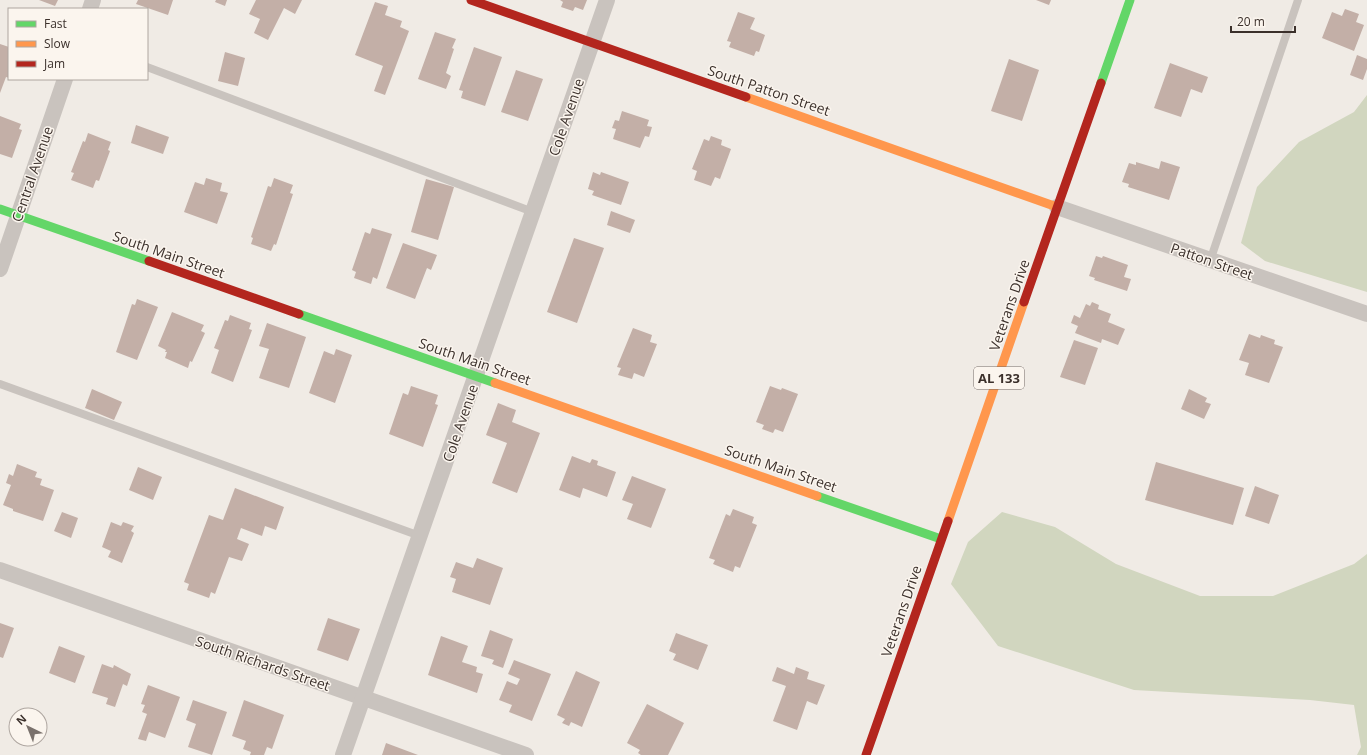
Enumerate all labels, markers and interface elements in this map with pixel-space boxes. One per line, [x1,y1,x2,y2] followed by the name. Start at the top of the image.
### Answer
[8,8,148,80] legend
[1231,8,1295,34] scale bar
[1237,13,1265,30] text: 20 m
[44,15,67,32] text: Fast
[44,35,71,52] text: Slow
[43,55,65,72] text: Jam
[705,60,833,120] street label: South Patton Street
[544,75,588,158] street label: Cole Avenue
[7,124,57,224] street label: Central Avenue
[111,226,227,282] street label: South Main Street
[1168,238,1256,284] street label: Patton Street
[984,257,1034,353] street label: Veterans Drive
[417,333,533,389] street label: South Main Street
[974,367,1024,389] road number: AL 133
[438,381,482,464] street label: Cole Avenue
[723,440,839,496] street label: South Main Street
[876,563,926,659] street label: Veterans Drive
[193,631,333,695] street label: South Richards Street
[8,707,48,747] north arrow
[12,711,29,728] text: N

